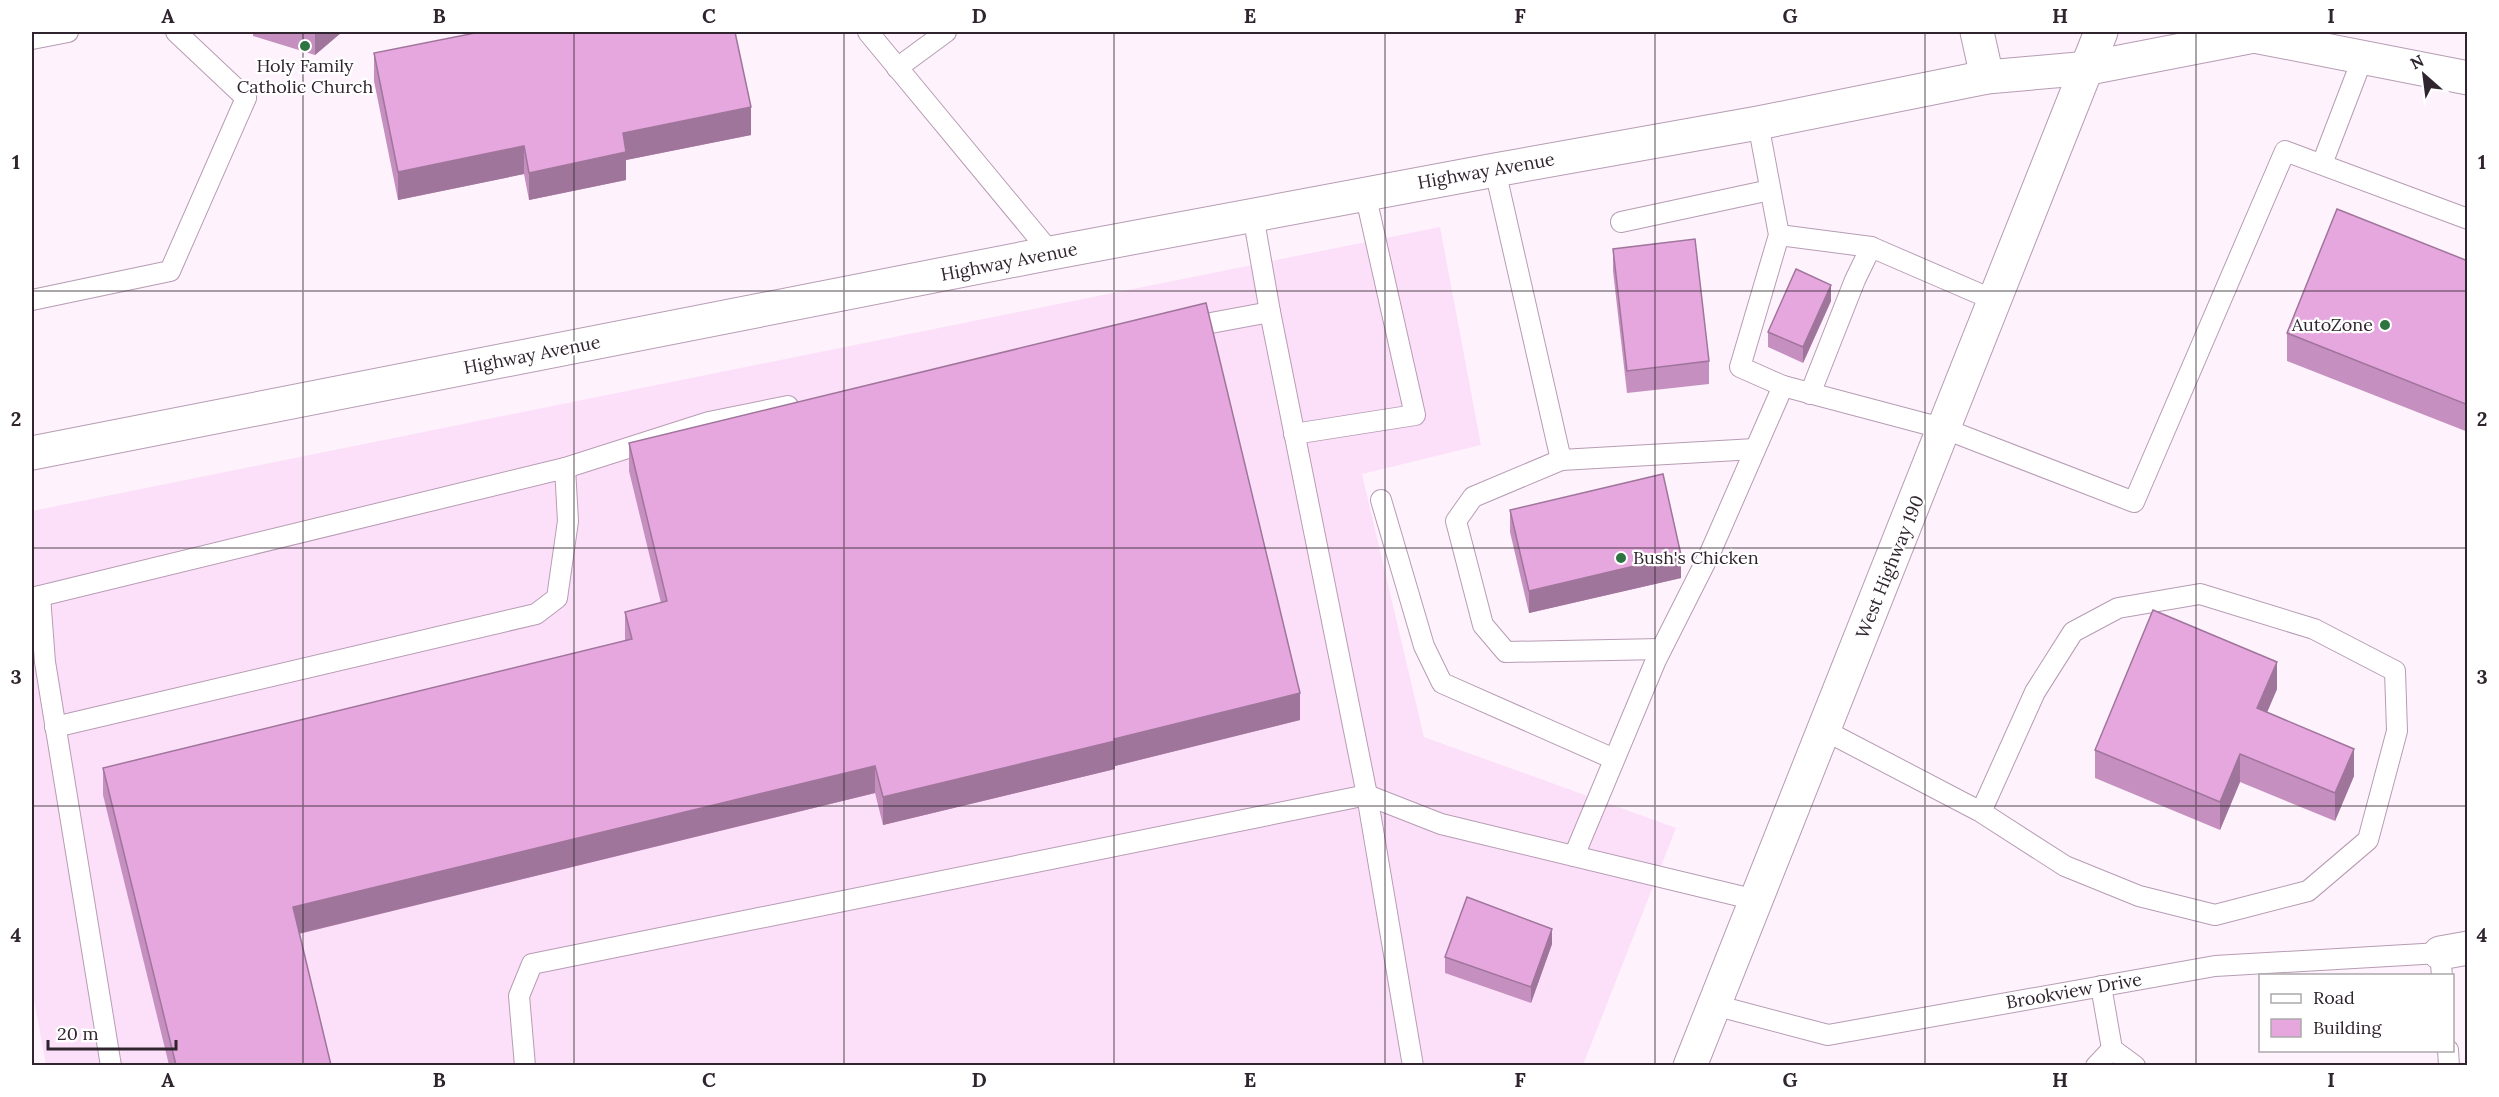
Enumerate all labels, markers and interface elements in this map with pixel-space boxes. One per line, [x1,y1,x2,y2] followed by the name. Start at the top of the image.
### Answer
[161,3,175,28] text: A
[432,3,446,28] text: B
[702,3,716,28] text: C
[971,3,987,28] text: D
[1244,3,1256,28] text: E
[1514,3,1526,28] text: F
[1782,3,1798,28] text: G
[2052,3,2068,28] text: H
[2327,3,2335,28] text: I
[298,39,312,53] marker: Holy Family Catholic Church
[2394,45,2454,105] north arrow
[2407,50,2427,73] text: N
[237,54,373,98] place label: Holy Family Catholic Church
[1416,147,1556,194] street label: Highway Avenue
[12,149,20,174] text: 1
[2478,149,2486,174] text: 1
[939,237,1079,286] street label: Highway Avenue
[2291,313,2373,336] place label: AutoZone
[2378,318,2392,332] marker: AutoZone
[462,330,602,379] street label: Highway Avenue
[11,406,21,431] text: 2
[2477,406,2487,431] text: 2
[1850,492,1929,642] street label: West Highway 190
[1633,546,1759,569] place label: Bush's Chicken
[1614,551,1628,565] marker: Bush's Chicken
[10,664,22,689] text: 3
[2476,664,2488,689] text: 3
[11,922,22,947] text: 4
[2477,922,2488,947] text: 4
[2004,967,2144,1014] street label: Brookview Drive
[2259,974,2454,1052] legend
[2313,986,2355,1009] text: Road
[48,1013,176,1051] scale bar
[2313,1016,2383,1039] text: Building
[57,1022,99,1045] text: 20 m
[161,1067,175,1092] text: A
[432,1067,446,1092] text: B
[702,1067,716,1092] text: C
[971,1067,987,1092] text: D
[1244,1067,1256,1092] text: E
[1514,1067,1526,1092] text: F
[1782,1067,1798,1092] text: G
[2052,1067,2068,1092] text: H
[2327,1067,2335,1092] text: I

